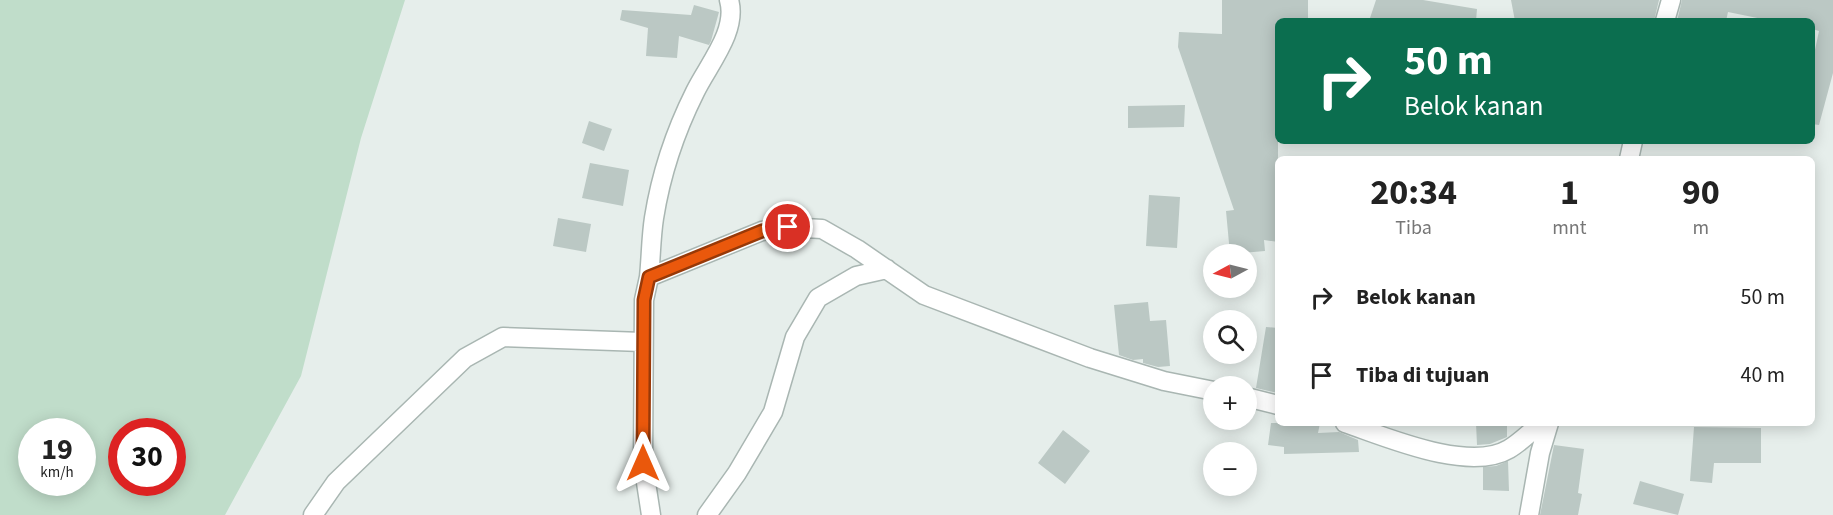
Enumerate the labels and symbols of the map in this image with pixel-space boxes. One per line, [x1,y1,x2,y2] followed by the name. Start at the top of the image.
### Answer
[762,201,813,252] pin
[1203,244,1257,298] north arrow
[108,418,186,496] speed limit sign: 30
[611,431,675,495] position arrow

